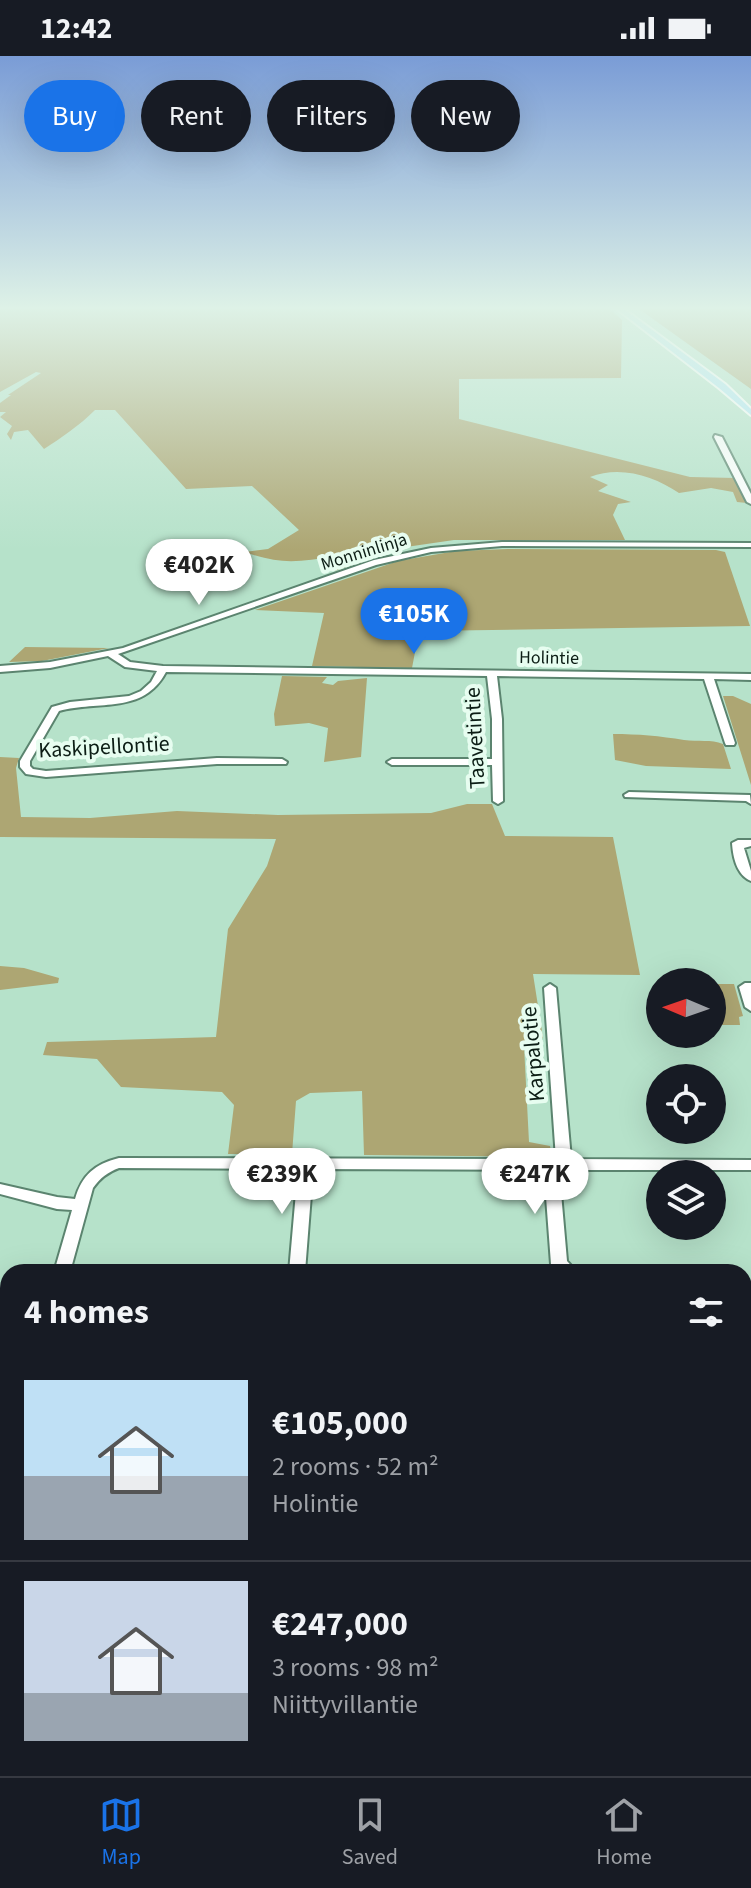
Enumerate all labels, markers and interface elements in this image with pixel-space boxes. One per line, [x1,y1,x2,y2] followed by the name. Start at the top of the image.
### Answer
[40,7,112,50] text: 12:42
[24,80,125,152] chip: Buy
[141,80,251,152] chip: Rent
[267,80,395,152] chip: Filters
[411,80,520,152] chip: New
[318,527,410,577] street label: Monninlinja
[143,539,255,607] pin: €402K
[164,546,234,583] text: €402K
[358,588,470,656] pin: €105K
[379,595,449,632] text: €105K
[519,645,579,671] street label: Holintie
[456,686,494,790] street label: Taavetintie
[38,728,171,766] street label: Kaskipellontie
[646,968,726,1048] north arrow
[646,968,726,1240] map controls
[513,1005,553,1103] street label: Karpalotie
[646,1064,726,1144] button: locate
[226,1148,338,1216] pin: €239K
[479,1148,591,1216] pin: €247K
[247,1155,317,1192] text: €239K
[500,1155,570,1192] text: €247K
[646,1160,726,1240] button: layers
[24,1288,149,1337] text: 4 homes
[684,1290,728,1334] icon: filters
[272,1399,408,1448] text: €105,000
[88,1412,184,1508] icon: home
[272,1448,439,1485] text: 2 rooms · 52 m²
[272,1485,358,1522] text: Holintie
[272,1600,408,1649] text: €247,000
[88,1613,184,1709] icon: home
[272,1649,439,1686] text: 3 rooms · 98 m²
[272,1686,418,1723] text: Niittyvillantie
[99,1793,143,1873] tab: Map
[342,1793,398,1873] tab: Saved
[596,1793,652,1873] tab: Home

